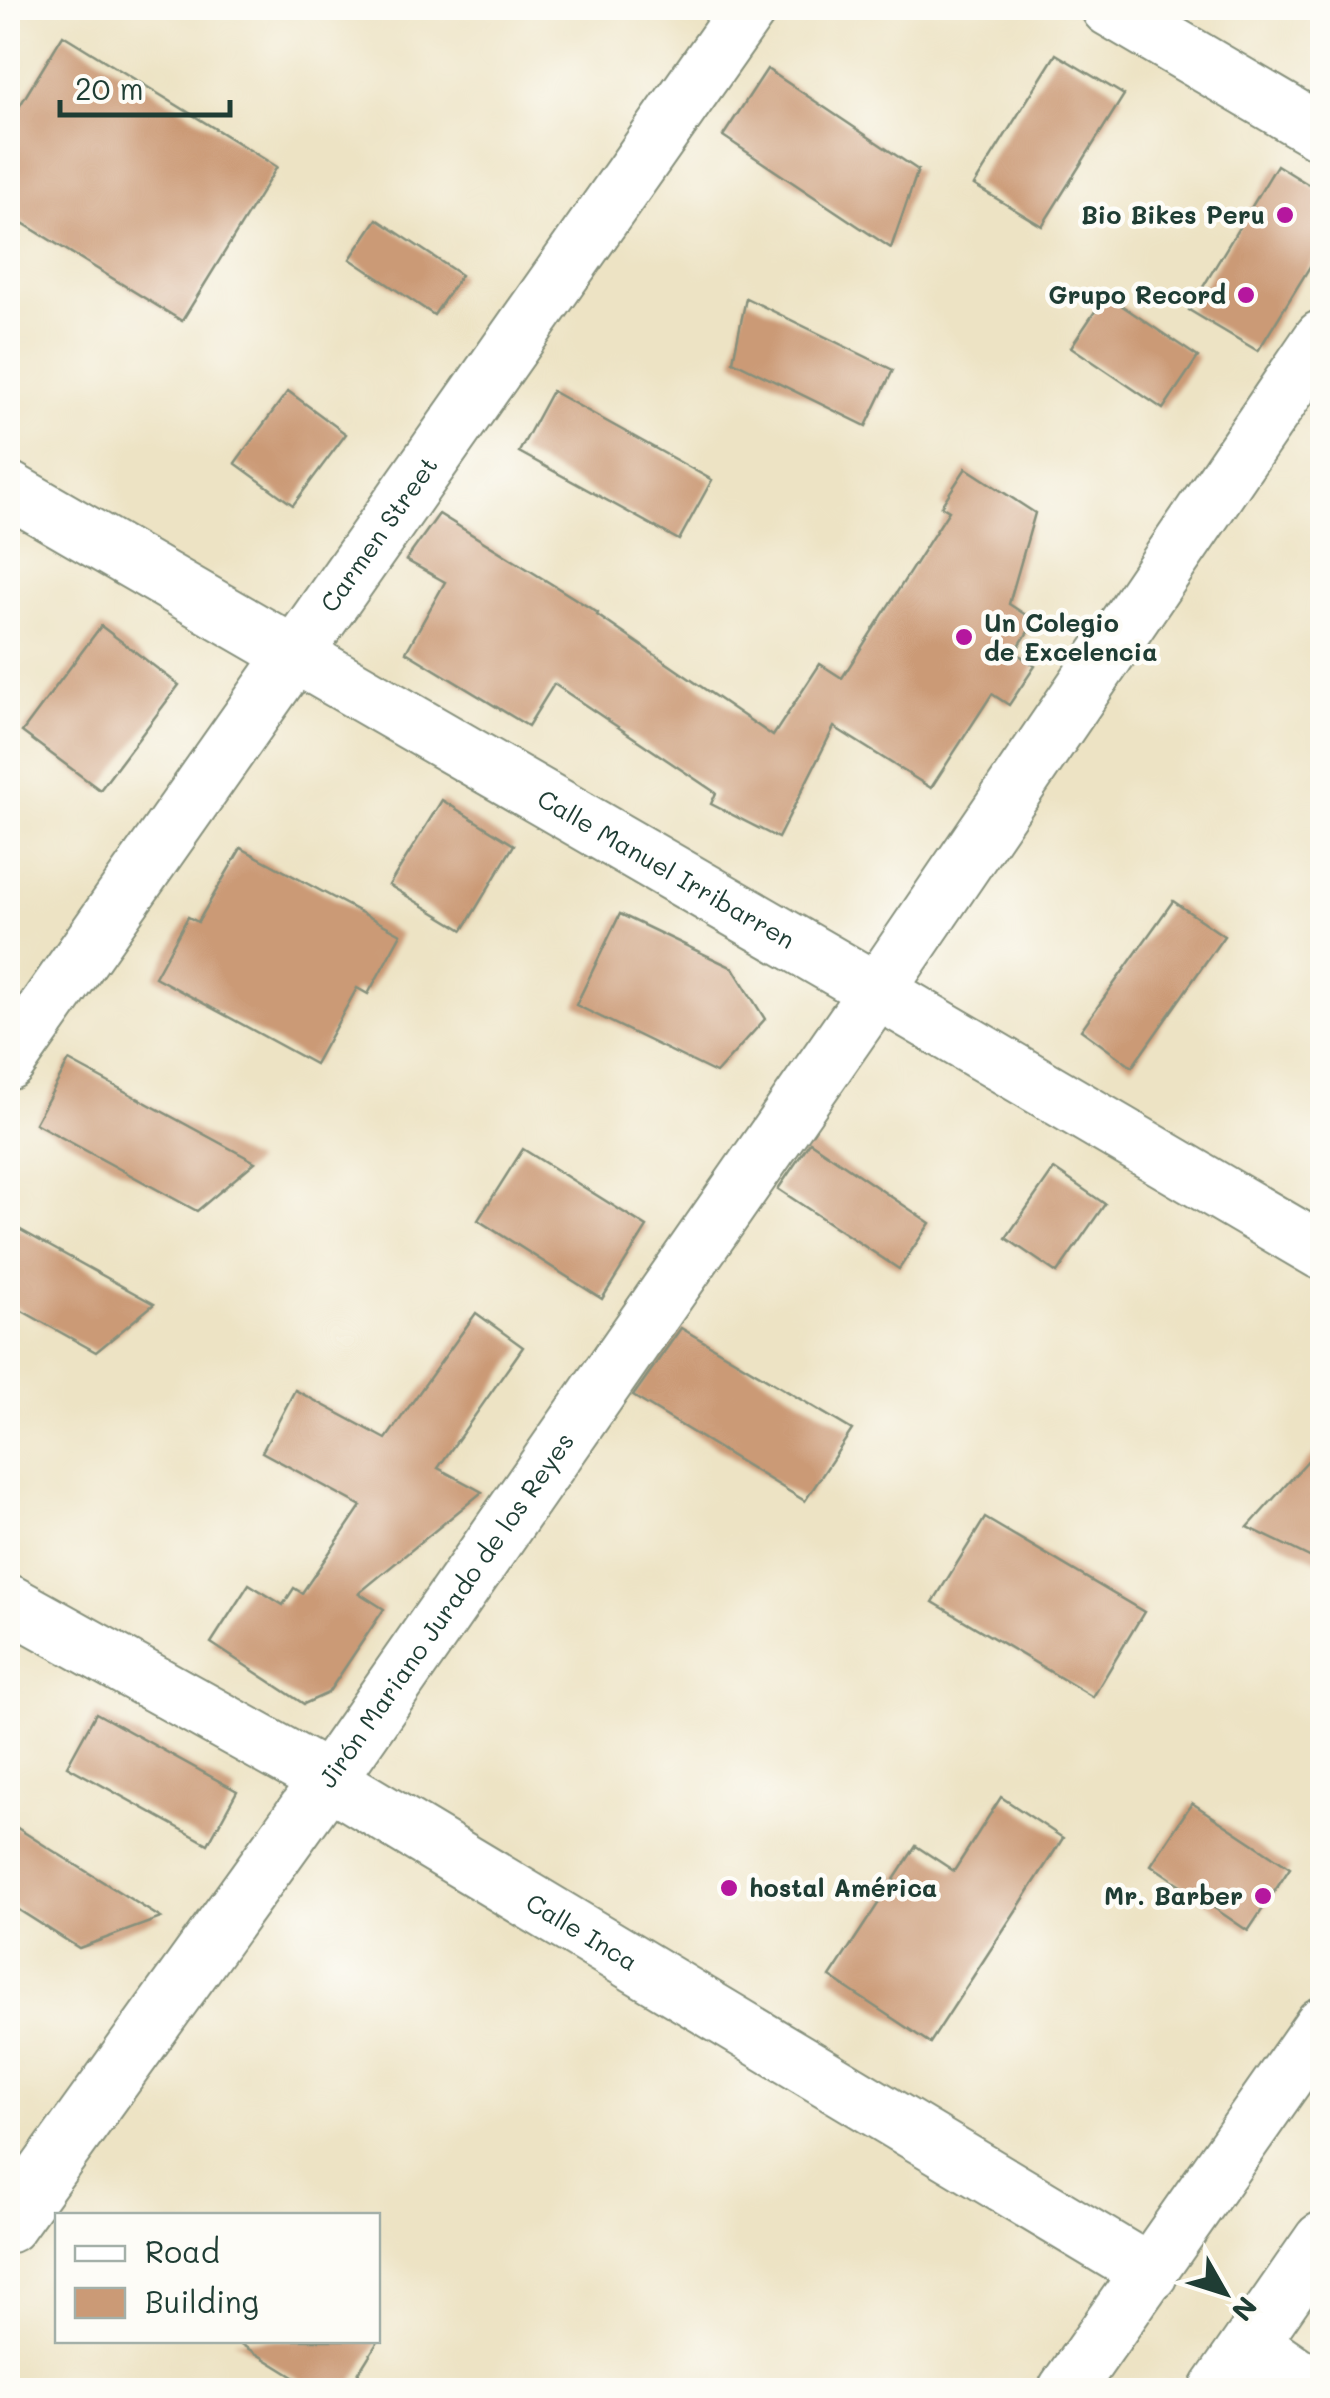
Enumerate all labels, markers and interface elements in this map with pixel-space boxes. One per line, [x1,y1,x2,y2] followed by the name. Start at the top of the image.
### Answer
[60,55,230,117] scale bar
[75,68,144,108] text: 20 m
[1081,198,1265,230] place label: Bio Bikes Peru
[1274,204,1296,226] marker: Bio Bikes Peru
[1048,278,1226,310] place label: Grupo Record
[1235,284,1257,306] marker: Grupo Record
[312,450,444,618] street label: Carmen Street
[984,606,1157,667] place label: Un Colegio de Excelencia
[953,626,975,648] marker: Un Colegio de Excelencia
[532,781,801,955] street label: Calle Manuel Irribarren
[311,1426,580,1793] street label: Jirón Mariano Jurado de los Reyes
[749,1871,937,1903] place label: hostal América
[718,1877,740,1899] marker: hostal América
[1104,1879,1243,1911] place label: Mr. Barber
[1252,1885,1274,1907] marker: Mr. Barber
[521,1886,644,1977] street label: Calle Inca
[55,2213,380,2343] legend
[145,2231,220,2271] text: Road
[1175,2243,1275,2343] north arrow
[145,2281,259,2321] text: Building
[1225,2290,1266,2329] text: N

